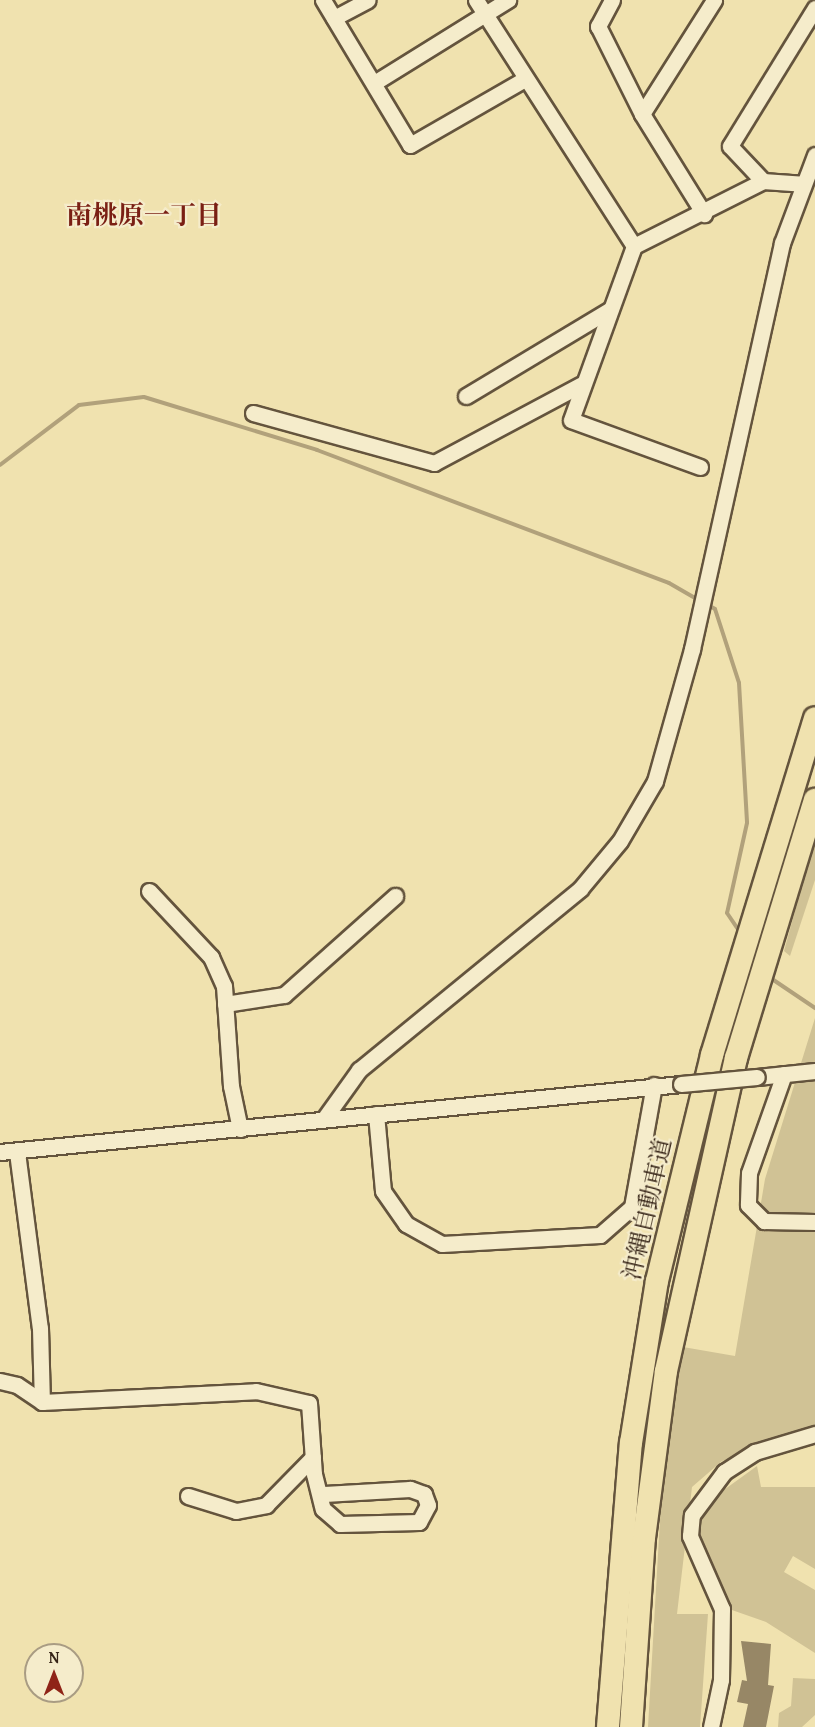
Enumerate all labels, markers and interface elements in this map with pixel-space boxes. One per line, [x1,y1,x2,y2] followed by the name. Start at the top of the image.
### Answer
[66,199,222,231] district label: 南桃原一丁目
[617,1136,677,1282] street label: 沖縄自動車道
[24,1643,84,1703] north arrow
[49,1645,59,1669] text: N

